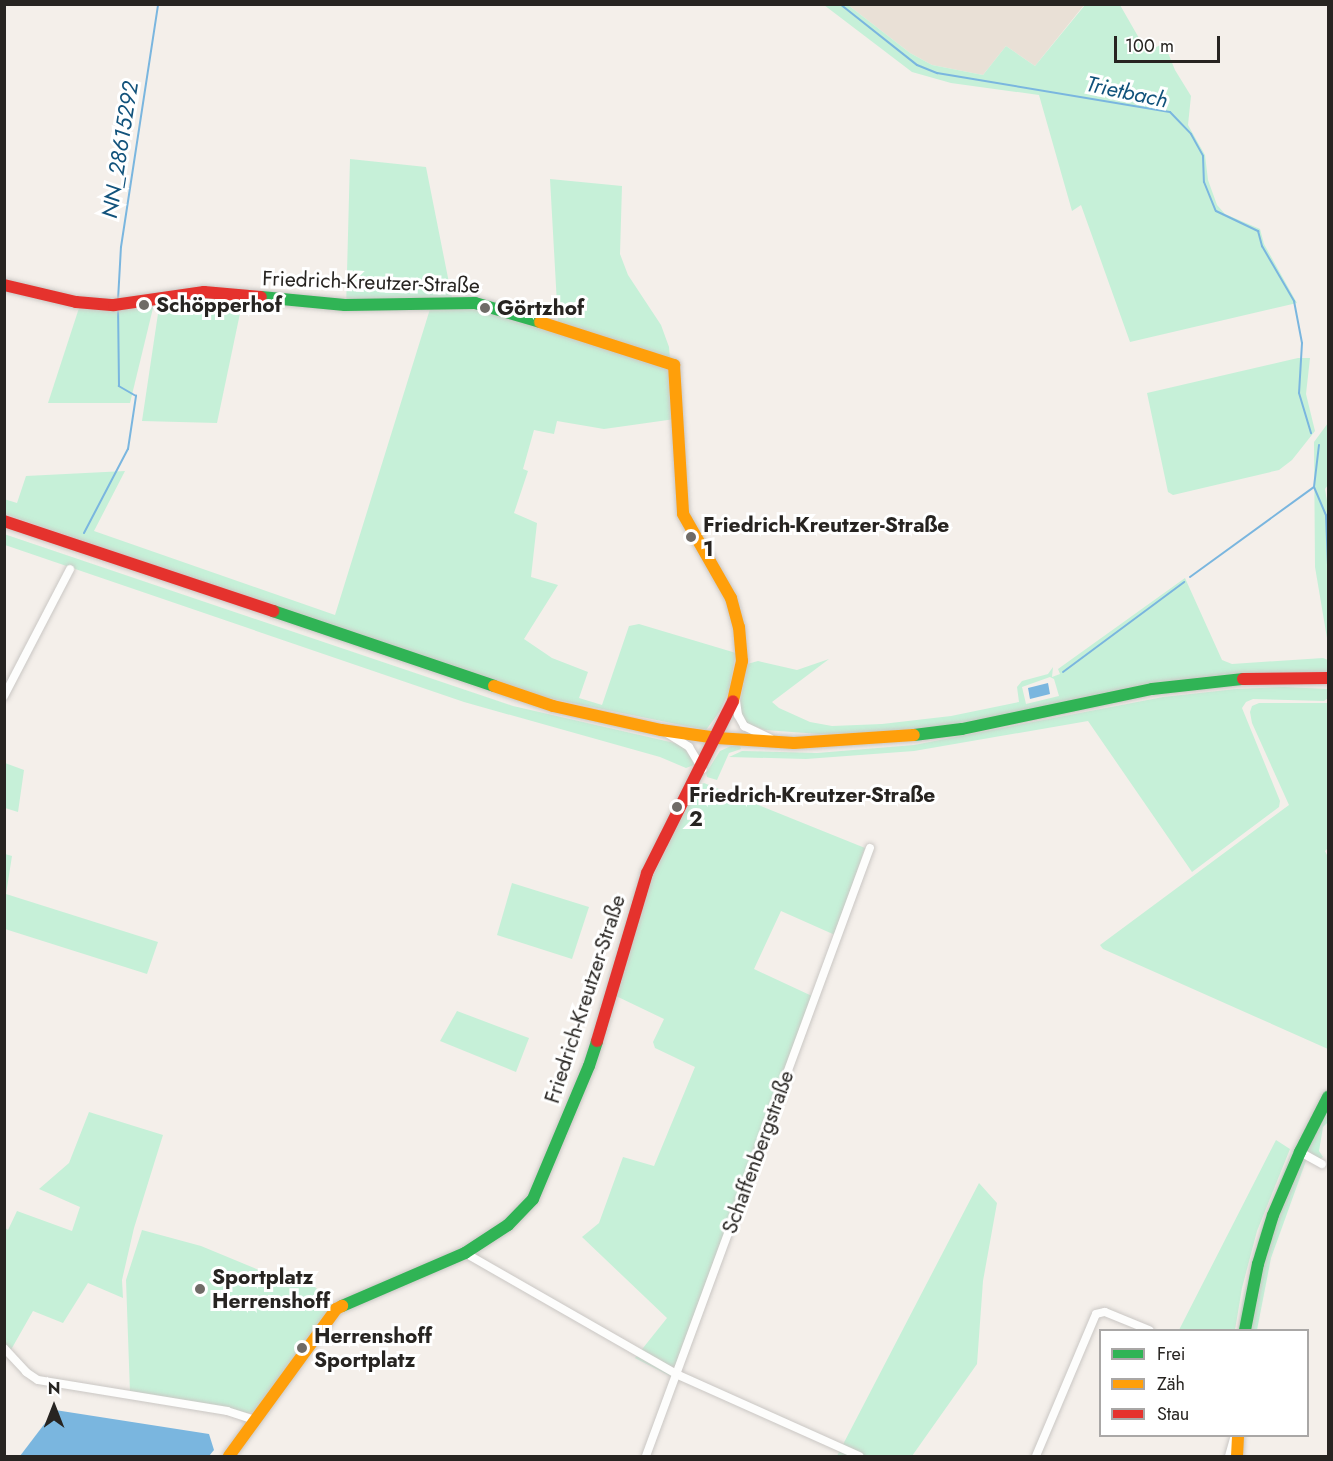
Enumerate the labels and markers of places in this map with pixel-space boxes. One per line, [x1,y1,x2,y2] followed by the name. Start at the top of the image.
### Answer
[156,292,282,318] place label: Schöpperhof
[497,295,584,321] place label: Görtzhof
[137,298,151,312] marker: Schöpperhof
[478,301,492,315] marker: Görtzhof
[703,512,949,562] place label: Friedrich-Kreutzer-Straße 1
[684,530,698,544] marker: Friedrich-Kreutzer-Straße 1
[689,782,935,832] place label: Friedrich-Kreutzer-Straße 2
[670,800,684,814] marker: Friedrich-Kreutzer-Straße 2
[212,1264,330,1314] place label: Sportplatz Herrenshoff
[193,1282,207,1296] marker: Sportplatz Herrenshoff
[314,1323,432,1373] place label: Herrenshoff Sportplatz
[295,1341,309,1355] marker: Herrenshoff Sportplatz

